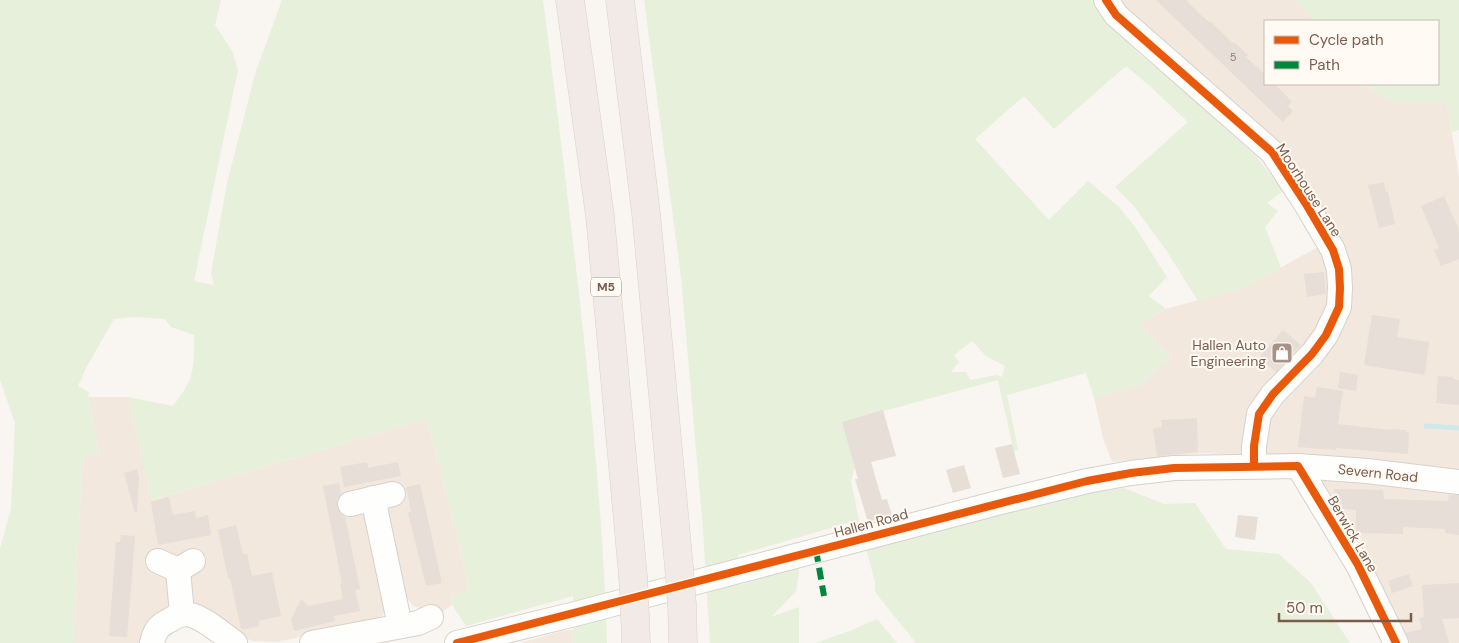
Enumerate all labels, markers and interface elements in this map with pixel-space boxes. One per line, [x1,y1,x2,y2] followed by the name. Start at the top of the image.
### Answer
[1264,20,1439,85] legend
[1309,30,1384,50] text: Cycle path
[1230,50,1237,64] house number: 5
[1309,55,1340,75] text: Path
[1272,140,1346,240] street label: Moorhouse Lane
[591,278,621,296] road number: M5
[1191,336,1266,370] place label: Hallen Auto Engineering
[1270,341,1294,365] shop icon: Hallen Auto Engineering
[1337,460,1419,486] street label: Severn Road
[1324,493,1382,576] street label: Berwick Lane
[832,505,910,541] street label: Hallen Road
[1279,590,1412,622] scale bar
[1286,598,1323,618] text: 50 m

